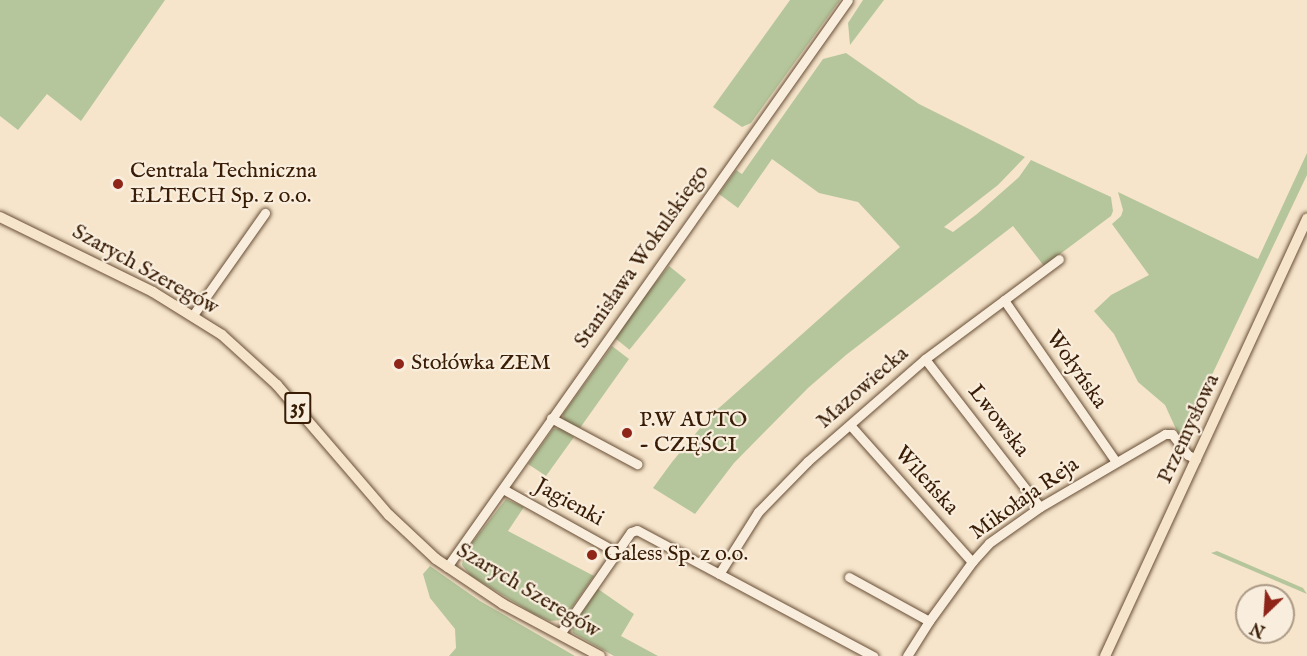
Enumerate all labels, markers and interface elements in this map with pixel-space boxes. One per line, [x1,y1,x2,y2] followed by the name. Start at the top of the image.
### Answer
[130,158,317,210] place label: Centrala Techniczna ELTECH Sp. z o.o.
[569,160,715,354] street label: Stanisława Wokulskiego
[111,177,125,191] marker: Centrala Techniczna ELTECH Sp. z o.o.
[67,219,223,321] street label: Szarych Szeregów
[1040,326,1112,414] street label: Wołyńska
[812,341,914,435] street label: Mazowiecka
[411,351,551,377] place label: Stołówka ZEM
[392,357,406,371] marker: Stołówka ZEM
[1152,370,1226,488] street label: Przemysłowa
[962,379,1034,463] street label: Lwowska
[283,390,313,426] road number: 35
[639,407,747,458] place label: P.W AUTO - CZĘŚCI
[620,426,634,440] marker: P.W AUTO - CZĘŚCI
[888,441,964,521] street label: Wileńska
[966,452,1084,546] street label: Mikołaja Reja
[530,473,608,533] street label: Jagienki
[451,538,605,644] street label: Szarych Szeregów
[604,542,748,568] place label: Galess Sp. z o.o.
[585,548,599,562] marker: Galess Sp. z o.o.
[1235,584,1295,644] north arrow
[1248,617,1269,640] text: N

